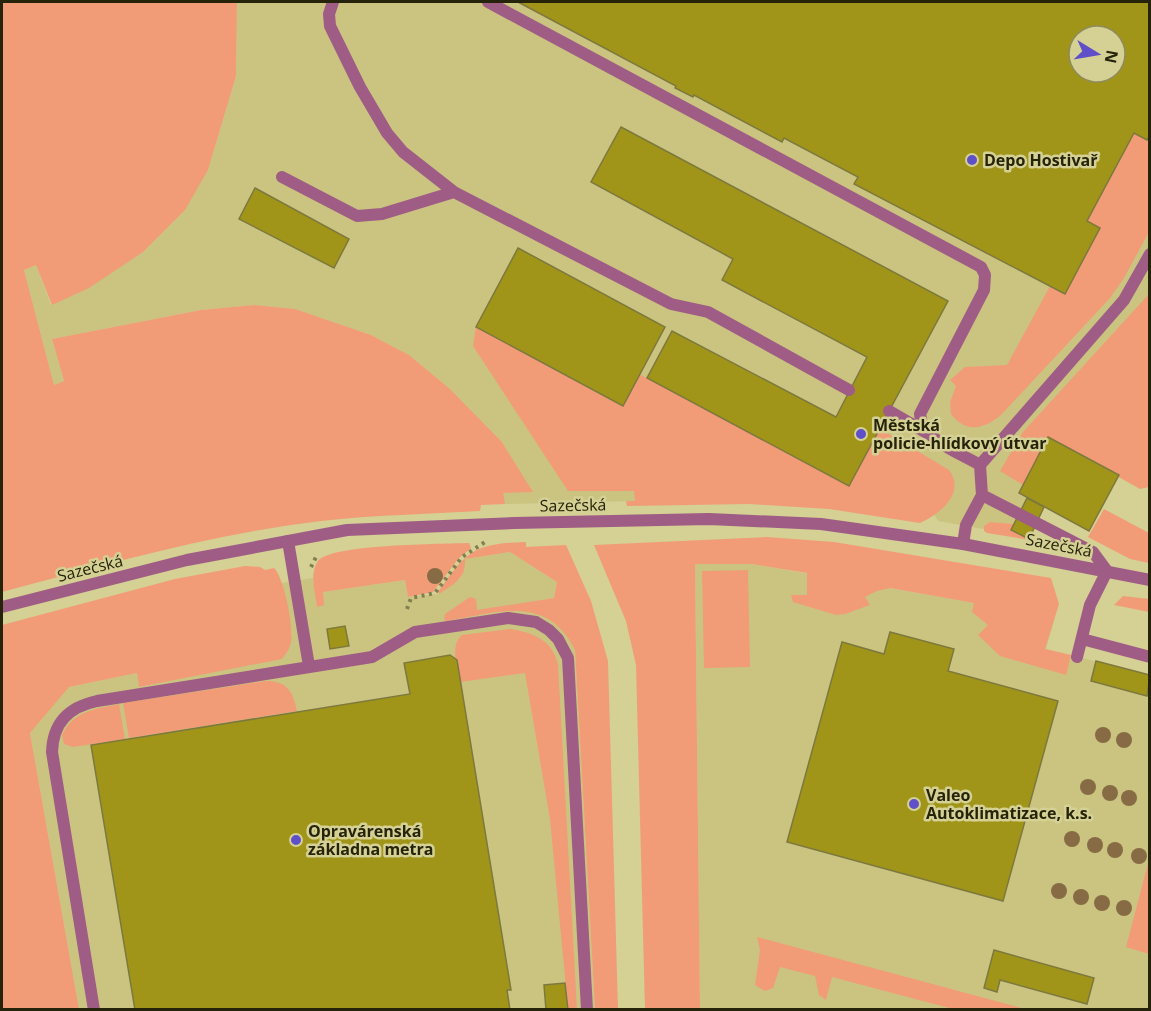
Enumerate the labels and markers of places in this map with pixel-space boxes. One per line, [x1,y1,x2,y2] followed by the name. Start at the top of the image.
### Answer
[984,149,1098,171] place label: Depo Hostivař
[965,153,979,167] marker: Depo Hostivař
[873,414,1047,454] place label: Městská policie-hlídkový útvar
[854,427,868,441] marker: Městská policie-hlídkový útvar
[926,784,1092,824] place label: Valeo Autoklimatizace, k.s.
[907,797,921,811] marker: Valeo Autoklimatizace, k.s.
[308,820,433,860] place label: Opravárenská základna metra
[289,833,303,847] marker: Opravárenská základna metra

